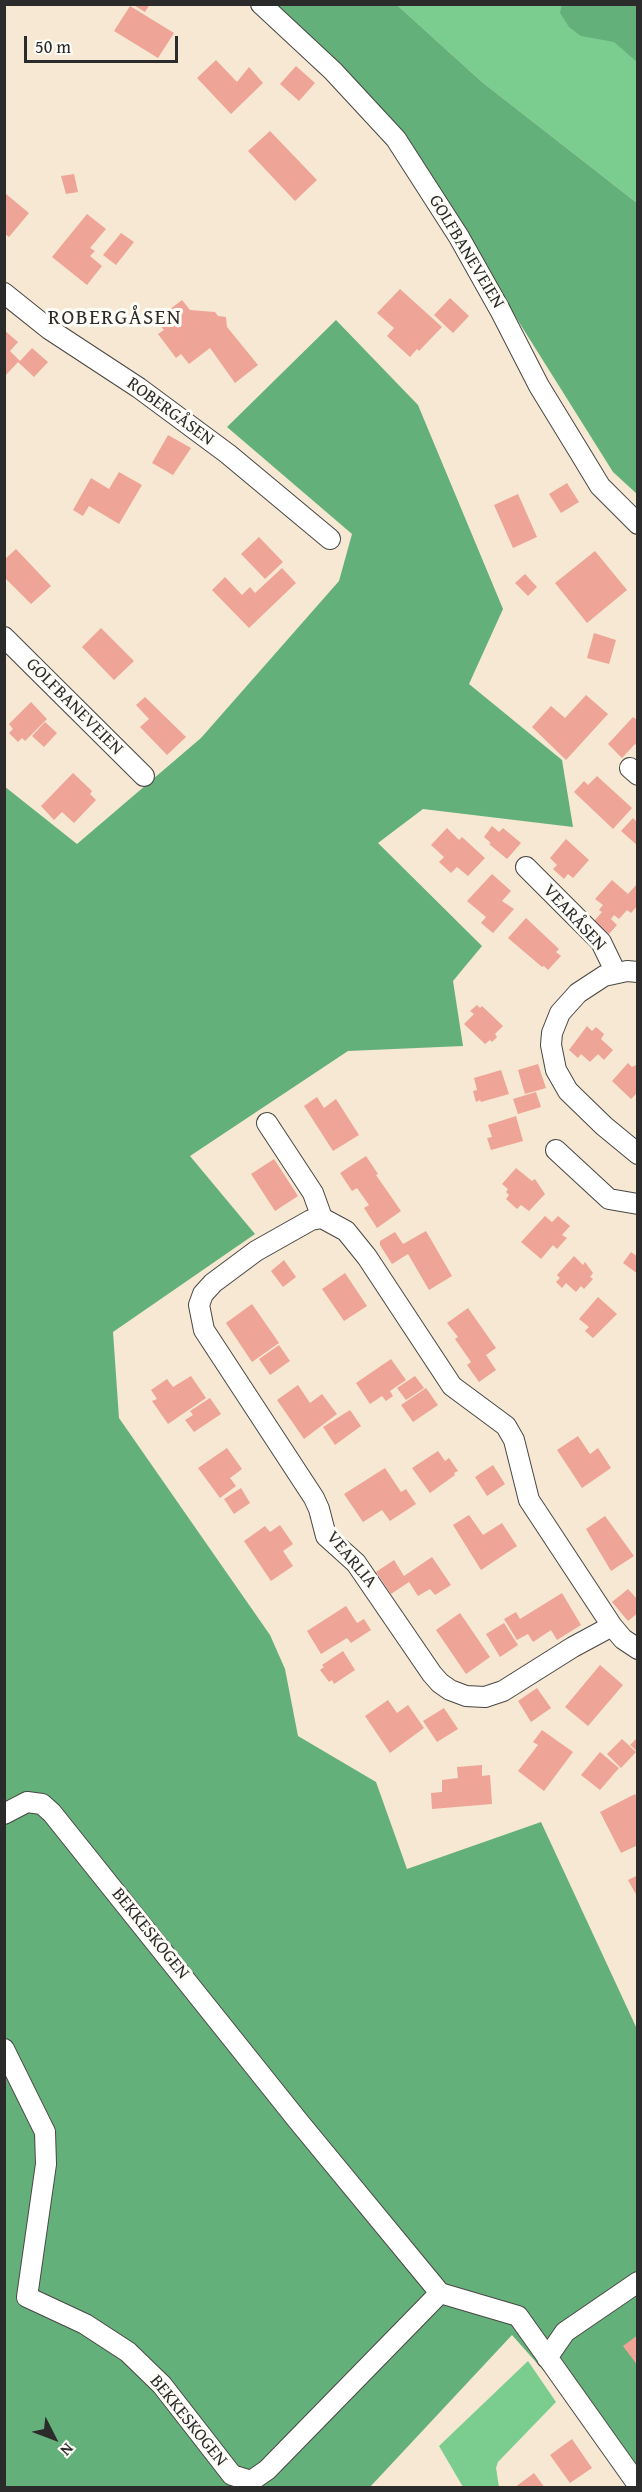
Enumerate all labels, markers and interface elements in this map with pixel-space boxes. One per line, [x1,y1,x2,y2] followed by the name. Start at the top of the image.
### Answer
[27,24,182,62] scale bar
[35,33,71,60] text: 50 m
[424,191,508,313] street label: GOLFBANEVEIEN
[48,306,182,332] district label: ROBERGÅSEN
[122,373,218,451] street label: ROBERGÅSEN
[21,654,127,760] street label: GOLFBANEVEIEN
[538,880,610,956] street label: VEARÅSEN
[321,1527,381,1593] street label: VEARLIA
[107,1884,193,1984] street label: BEKKESKOGEN
[145,2371,231,2471] street label: BEKKESKOGEN
[24,2408,84,2468] north arrow
[55,2438,80,2462] text: N

